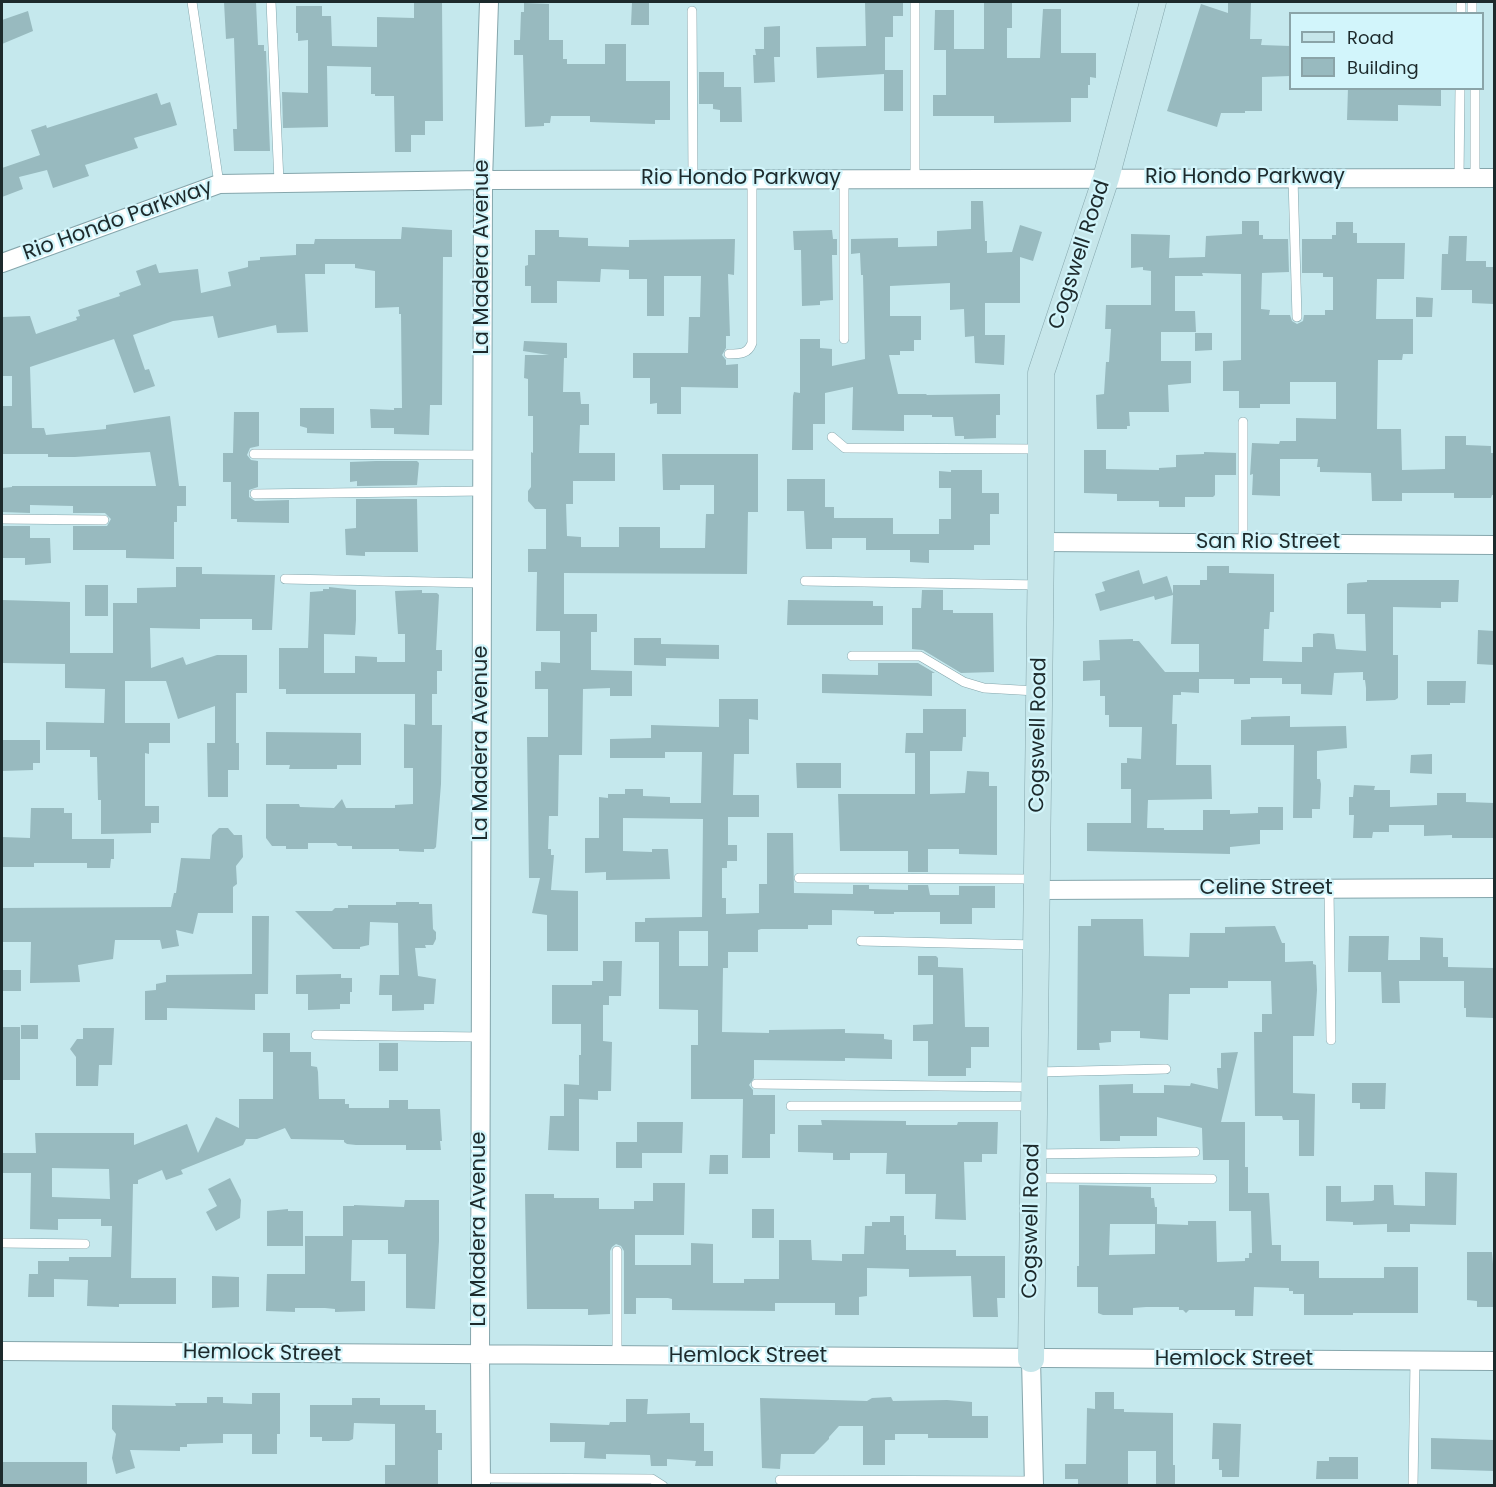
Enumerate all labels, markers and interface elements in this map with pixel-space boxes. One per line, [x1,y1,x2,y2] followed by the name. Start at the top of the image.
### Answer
[1289,12,1484,90] legend
[1347,25,1394,50] text: Road
[1347,55,1419,80] text: Building
[470,160,496,354] street label: La Madera Avenue
[1145,165,1345,191] street label: Rio Hondo Parkway
[641,166,841,192] street label: Rio Hondo Parkway
[20,175,216,267] street label: Rio Hondo Parkway
[1044,177,1116,333] street label: Cogswell Road
[1196,530,1340,556] street label: San Rio Street
[469,646,495,840] street label: La Madera Avenue
[1025,657,1053,813] street label: Cogswell Road
[1199,876,1333,902] street label: Celine Street
[467,1132,493,1326] street label: La Madera Avenue
[1018,1143,1046,1299] street label: Cogswell Road
[183,1340,341,1368] street label: Hemlock Street
[669,1344,827,1370] street label: Hemlock Street
[1155,1347,1313,1373] street label: Hemlock Street

